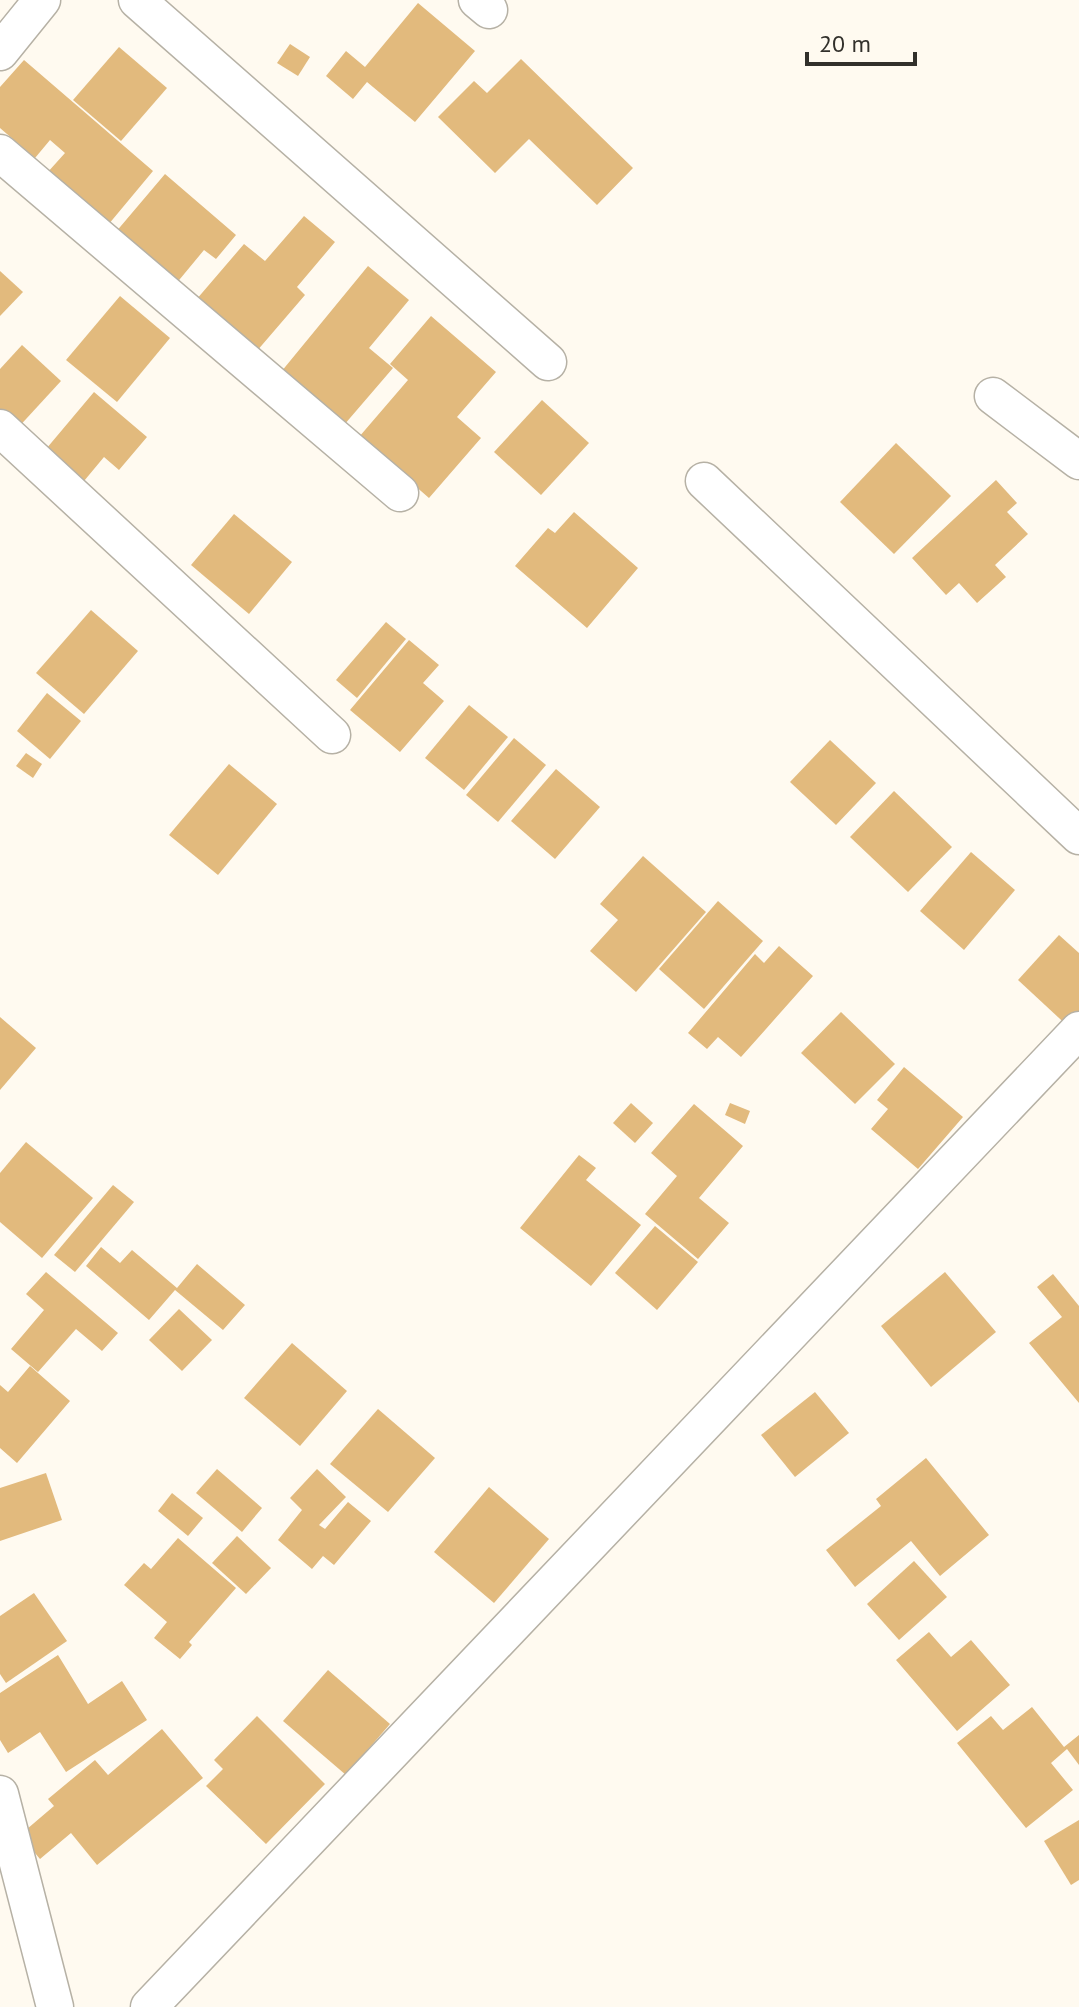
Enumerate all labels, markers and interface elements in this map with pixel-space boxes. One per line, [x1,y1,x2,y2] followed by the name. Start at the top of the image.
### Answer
[807,16,915,66] scale bar
[819,28,871,59] text: 20 m

